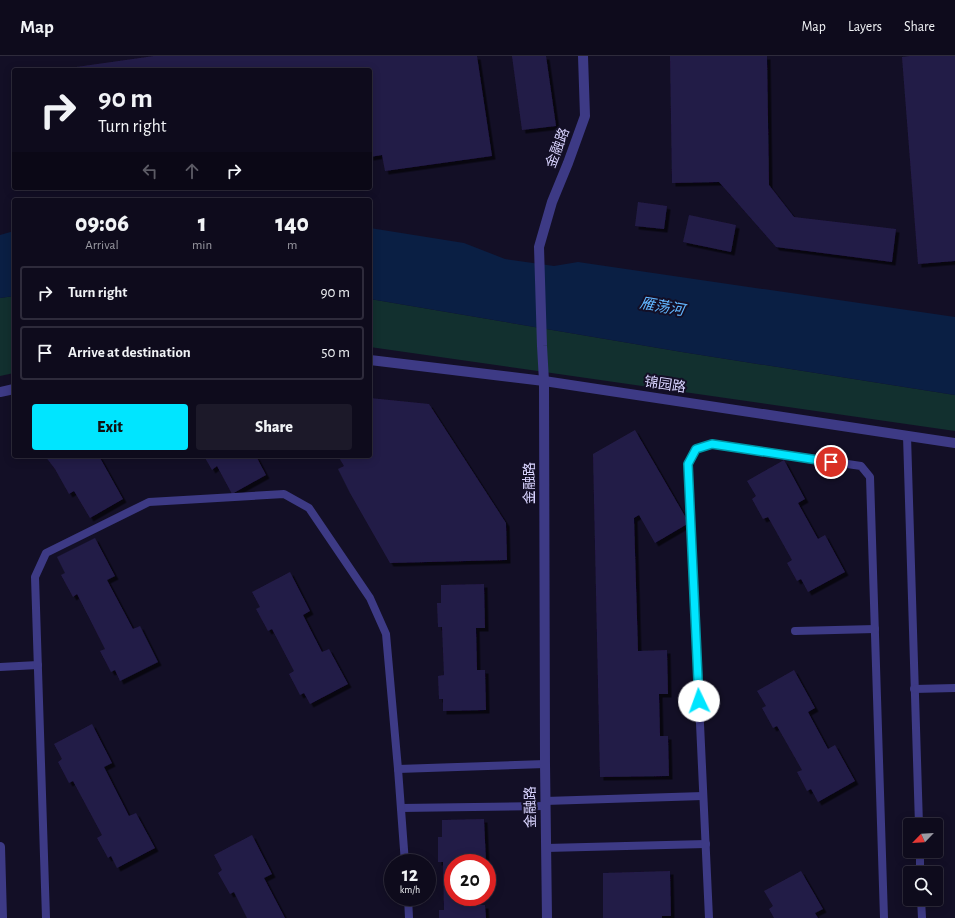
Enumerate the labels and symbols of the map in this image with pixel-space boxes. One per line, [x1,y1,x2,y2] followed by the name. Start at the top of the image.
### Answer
[543,126,572,170] street label: 金融路
[639,295,689,319] water label: 雁荡河
[643,374,687,395] street label: 锦园路
[814,445,848,479] pin
[522,462,537,504] street label: 金融路
[678,680,720,722] position arrow
[523,786,538,828] street label: 金融路
[903,818,943,858] north arrow
[444,854,496,906] speed limit sign: 20

